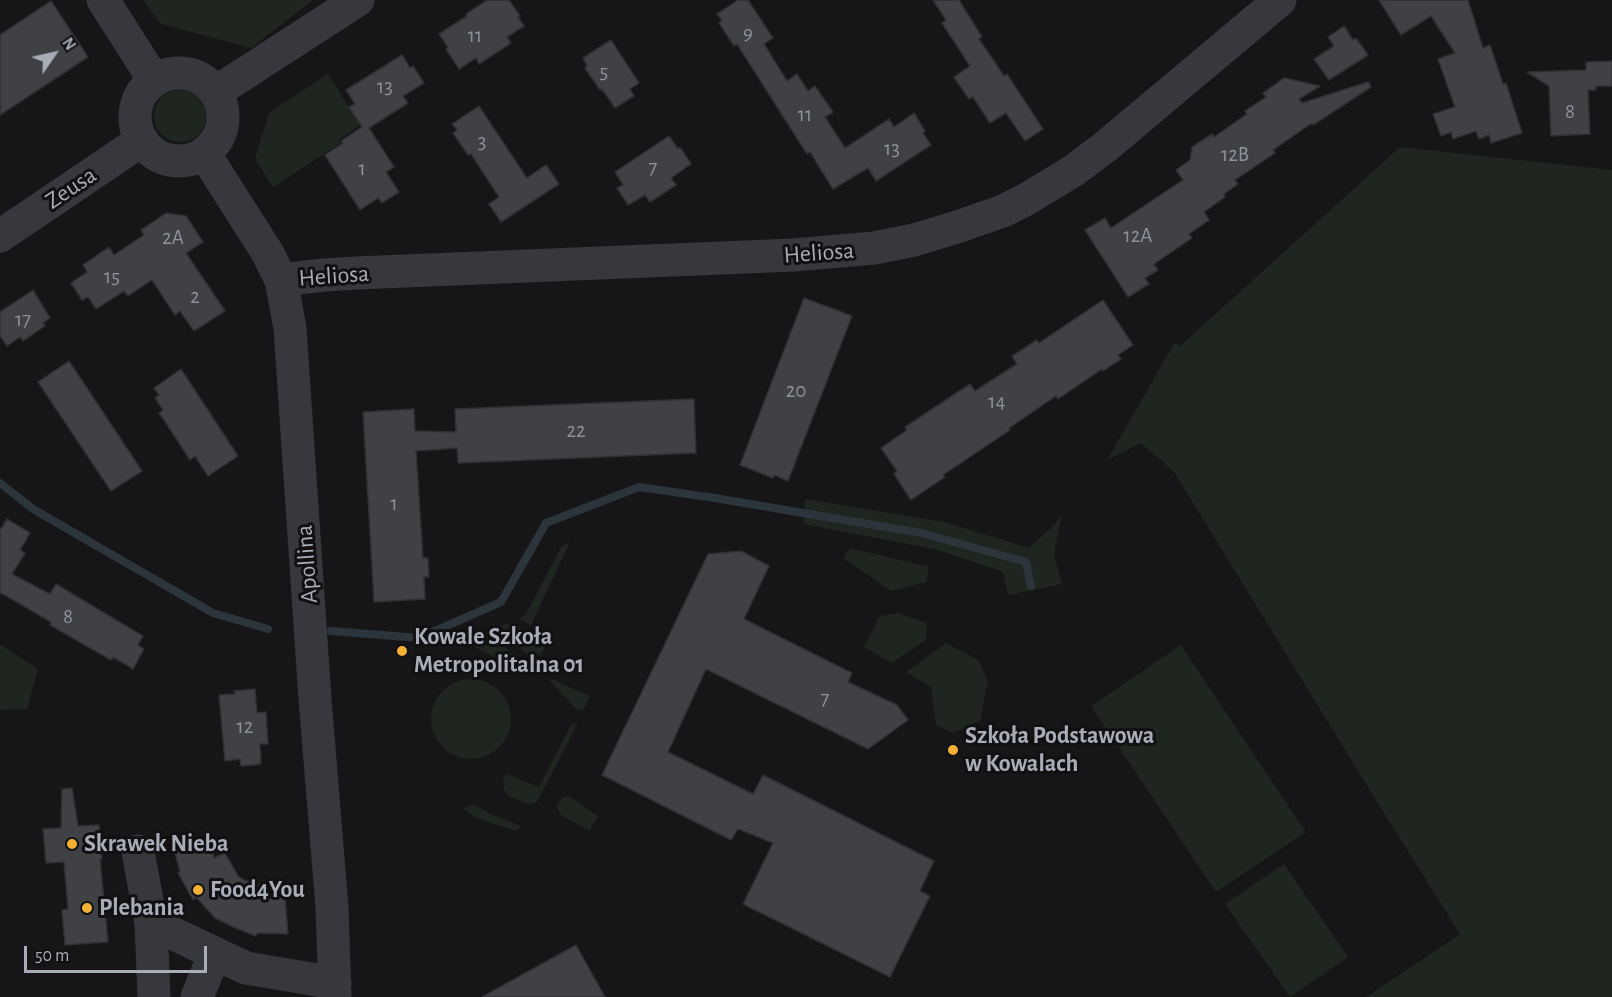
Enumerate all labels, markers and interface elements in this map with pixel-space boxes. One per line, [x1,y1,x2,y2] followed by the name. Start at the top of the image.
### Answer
[743,20,753,46] house number: 9
[468,23,482,49] house number: 11
[24,24,84,84] north arrow
[59,35,79,53] text: N
[600,59,608,85] house number: 5
[377,74,393,100] house number: 13
[1565,99,1575,125] house number: 8
[798,102,812,128] house number: 11
[478,129,486,155] house number: 3
[884,136,900,162] house number: 13
[1221,142,1249,168] house number: 12B
[649,155,657,181] house number: 7
[358,156,366,182] house number: 1
[40,161,102,215] street label: Zeusa
[1124,223,1152,249] house number: 12A
[162,225,184,251] house number: 2A
[783,236,855,270] street label: Heliosa
[298,259,370,293] street label: Heliosa
[104,264,120,290] house number: 15
[190,284,200,310] house number: 2
[15,307,31,333] house number: 17
[786,378,806,404] house number: 20
[988,389,1006,415] house number: 14
[566,418,586,444] house number: 22
[390,491,398,517] house number: 1
[290,524,324,604] street label: Apollina
[63,604,73,630] house number: 8
[414,623,584,679] place label: Kowale Szkoła Metropolitalna 01
[395,644,409,658] marker: Kowale Szkoła Metropolitalna 01
[821,686,829,712] house number: 7
[237,714,253,740] house number: 12
[965,722,1154,778] place label: Szkoła Podstawowa w Kowalach
[946,743,960,757] marker: Szkoła Podstawowa w Kowalach
[84,830,229,858] place label: Skrawek Nieba
[65,837,79,851] marker: Skrawek Nieba
[210,876,305,904] place label: Food4You
[191,883,205,897] marker: Food4You
[99,894,184,922] place label: Plebania
[80,901,94,915] marker: Plebania
[27,934,210,972] scale bar
[35,947,69,965] text: 50 m

